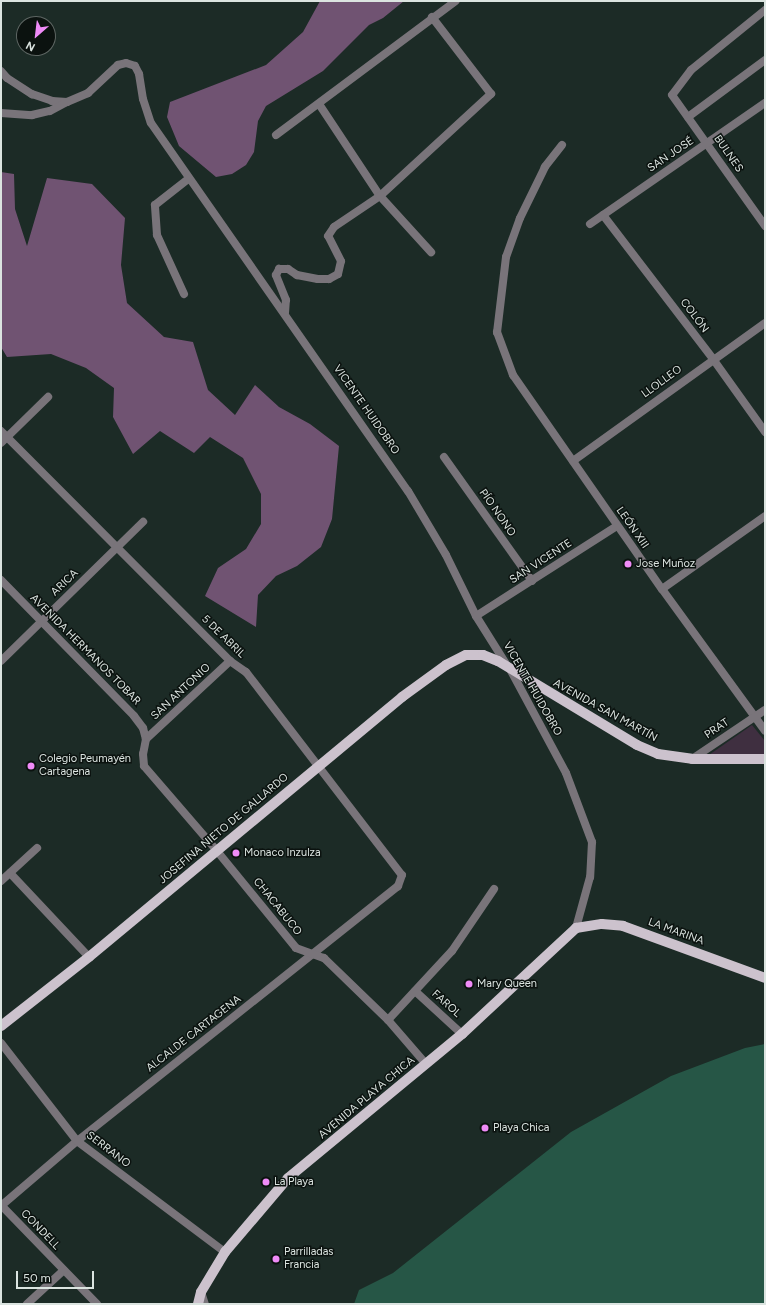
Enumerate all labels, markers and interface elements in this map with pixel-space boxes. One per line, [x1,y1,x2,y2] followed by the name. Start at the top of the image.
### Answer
[16,16,56,56] north arrow
[24,38,37,54] text: N
[711,133,745,175] street label: BULNES
[645,135,697,175] street label: SAN JOSÉ
[677,296,711,336] street label: COLÓN
[330,363,402,457] street label: VICENTE HUIDOBRO
[639,363,685,401] street label: LLOLLEO
[476,487,518,539] street label: PÍO NONO
[613,505,651,551] street label: LEÓN XIII
[507,537,575,587] street label: SAN VICENTE
[636,557,695,571] place label: Jose Muñoz
[623,559,633,569] marker: Jose Muñoz
[49,567,81,599] street label: ARICA
[27,592,143,708] street label: AVENIDA HERMANOS TOBAR
[198,613,248,661] street label: 5 DE ABRIL
[500,640,564,738] street label: VICENTE HUIDOBRO
[149,661,213,723] street label: SAN ANTONIO
[551,677,659,745] street label: AVENIDA SAN MARTÍN
[702,716,732,742] street label: PRAT
[39,753,131,779] place label: Colegio Peumayén Cartagena
[26,761,36,771] marker: Colegio Peumayén Cartagena
[157,771,291,887] street label: JOSEFINA NIETO DE GALLARDO
[244,846,321,860] place label: Monaco Inzulza
[231,848,241,858] marker: Monaco Inzulza
[250,876,304,938] street label: CHACABUCO
[646,916,706,948] street label: LA MARINA
[477,977,537,991] place label: Mary Queen
[464,979,474,989] marker: Mary Queen
[429,988,463,1020] street label: FAROL
[144,993,244,1075] street label: ALCALDE CARTAGENA
[316,1054,418,1142] street label: AVENIDA PLAYA CHICA
[493,1121,549,1135] place label: Playa Chica
[480,1123,490,1133] marker: Playa Chica
[83,1129,133,1171] street label: SERRANO
[274,1175,314,1189] place label: La Playa
[261,1177,271,1187] marker: La Playa
[18,1207,62,1253] street label: CONDELL
[284,1246,333,1272] place label: Parrilladas Francia
[271,1254,281,1264] marker: Parrilladas Francia
[18,1263,96,1289] scale bar
[23,1271,51,1285] text: 50 m

